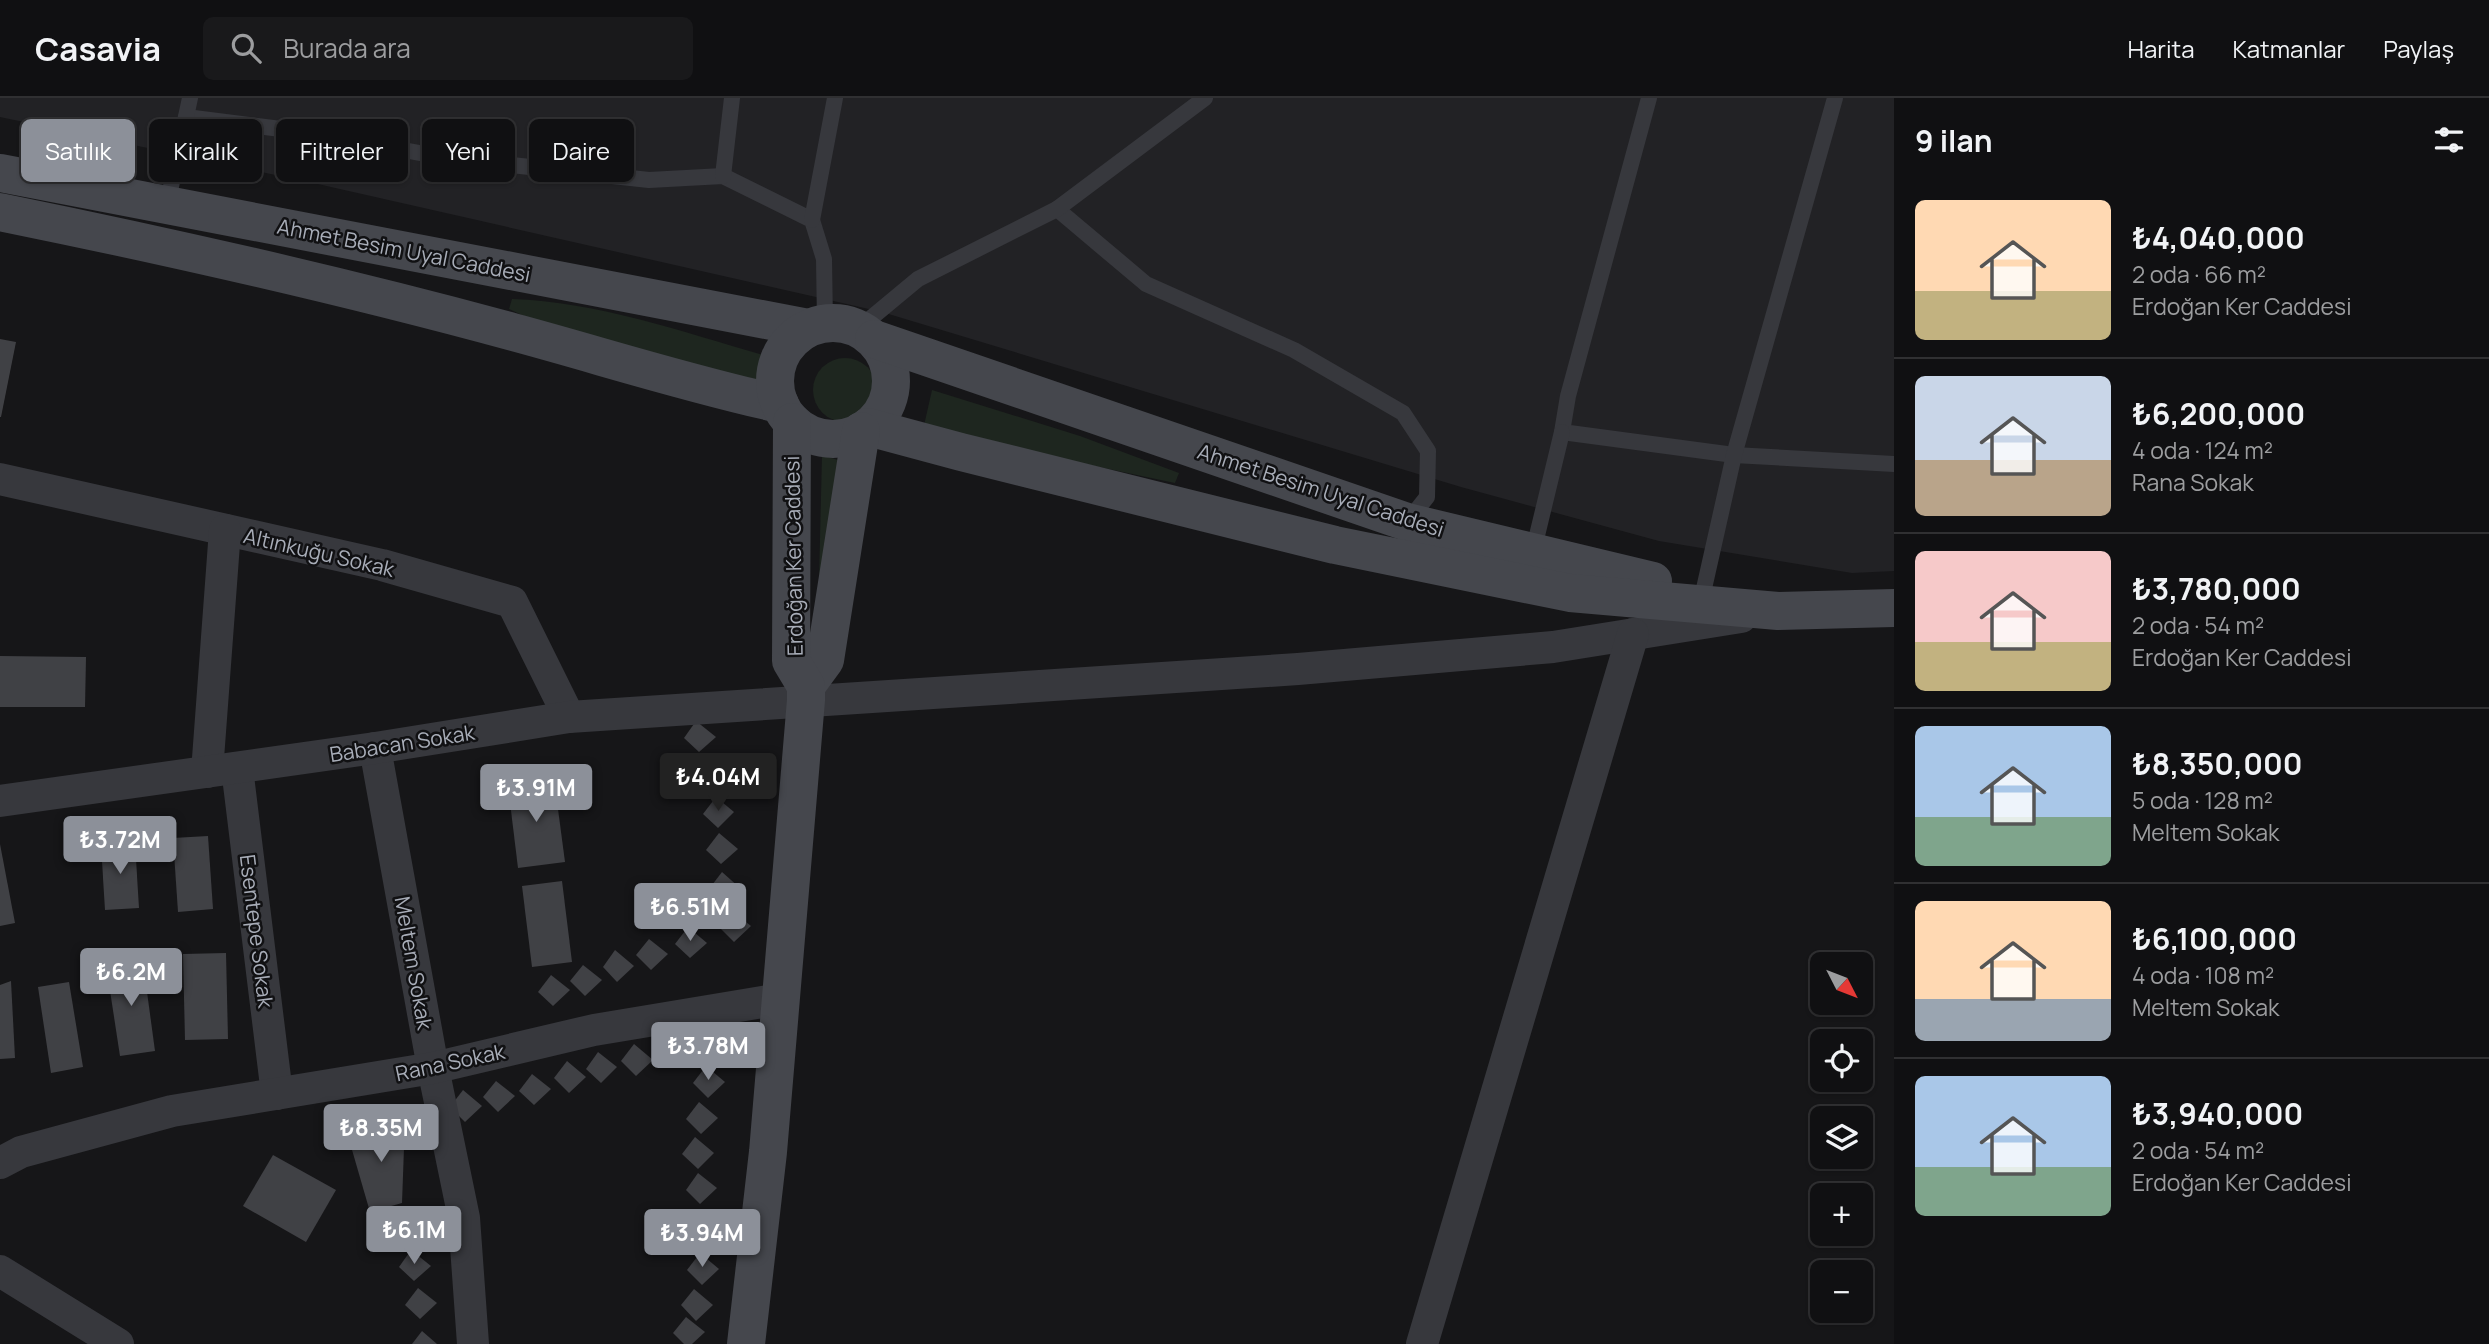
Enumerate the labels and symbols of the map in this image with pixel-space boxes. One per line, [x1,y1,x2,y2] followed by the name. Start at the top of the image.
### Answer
[275,212,533,288] street label: Ahmet Besim Uyal Caddesi
[1194,437,1448,543] street label: Ahmet Besim Uyal Caddesi
[777,456,809,656] street label: Erdoğan Ker Caddesi
[241,521,398,583] street label: Altınkuğu Sokak
[328,718,477,768] street label: Babacan Sokak
[661,754,775,813] pin: ₺4.04M
[479,764,593,824] pin: ₺3.91M
[63,816,177,876] pin: ₺3.72M
[234,853,280,1010] street label: Esentepe Sokak
[633,884,747,943] pin: ₺6.51M
[389,894,440,1032] street label: Meltem Sokak
[82,948,180,1008] pin: ₺6.2M
[1810,952,1872,1015] north arrow
[651,1023,765,1082] pin: ₺3.78M
[393,1037,508,1087] street label: Rana Sokak
[324,1104,438,1164] pin: ₺8.35M
[365,1206,463,1266] pin: ₺6.1M
[645,1210,759,1269] pin: ₺3.94M

